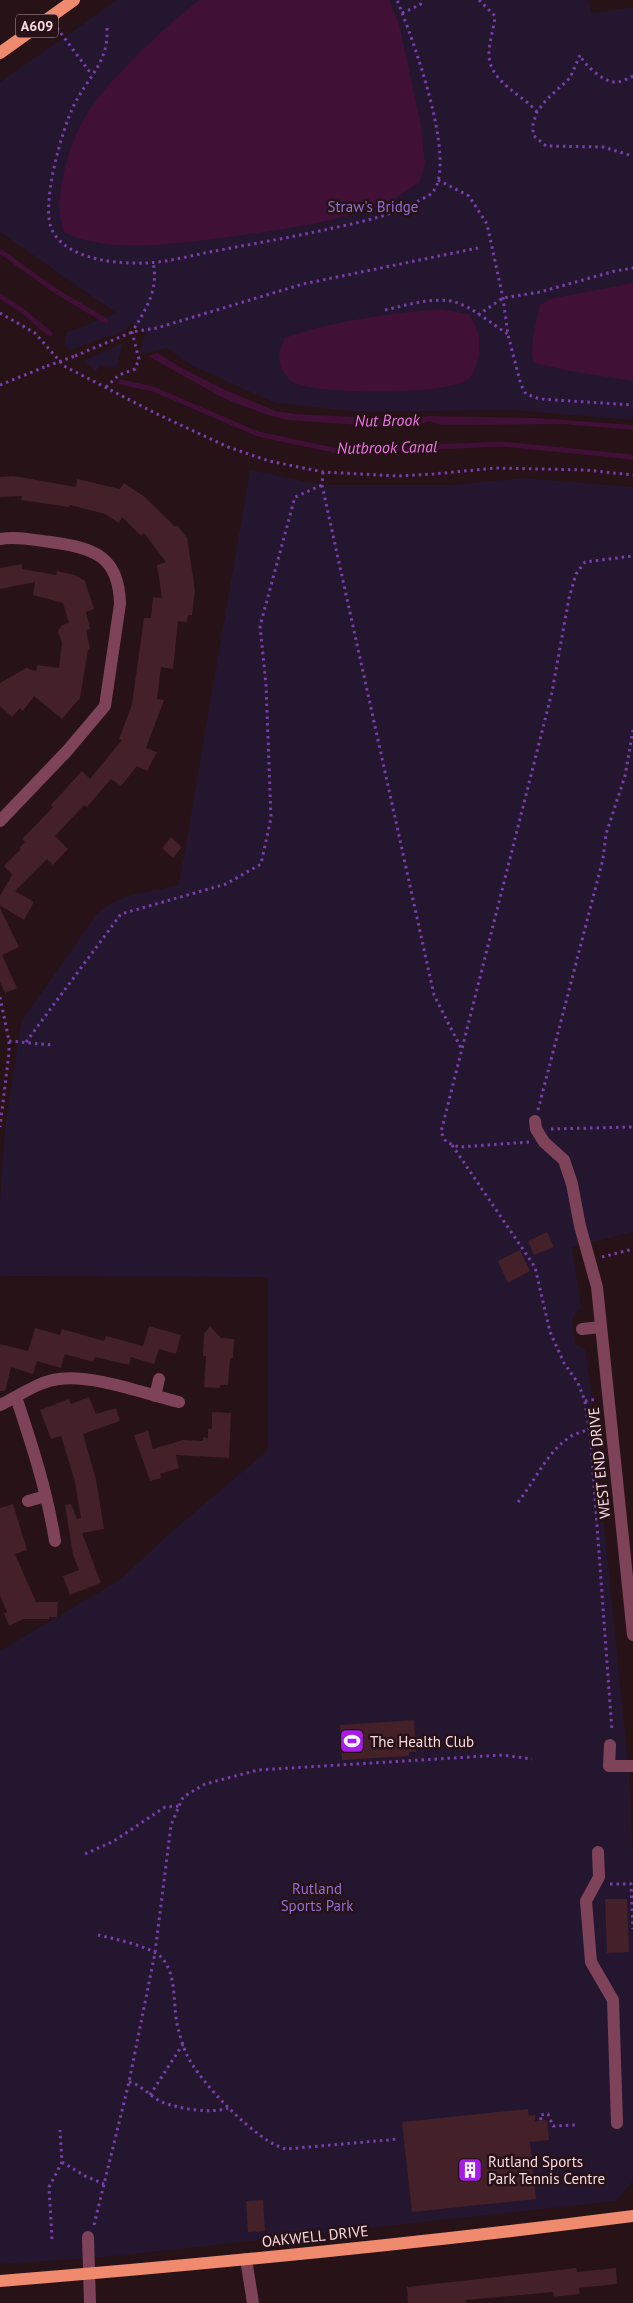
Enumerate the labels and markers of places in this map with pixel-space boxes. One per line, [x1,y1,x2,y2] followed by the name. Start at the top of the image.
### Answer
[339,1728,365,1754] sports icon: The Health Club
[370,1732,474,1751] place label: The Health Club
[488,2152,605,2188] place label: Rutland Sports Park Tennis Centre
[457,2157,483,2183] building icon: Rutland Sports Park Tennis Centre

